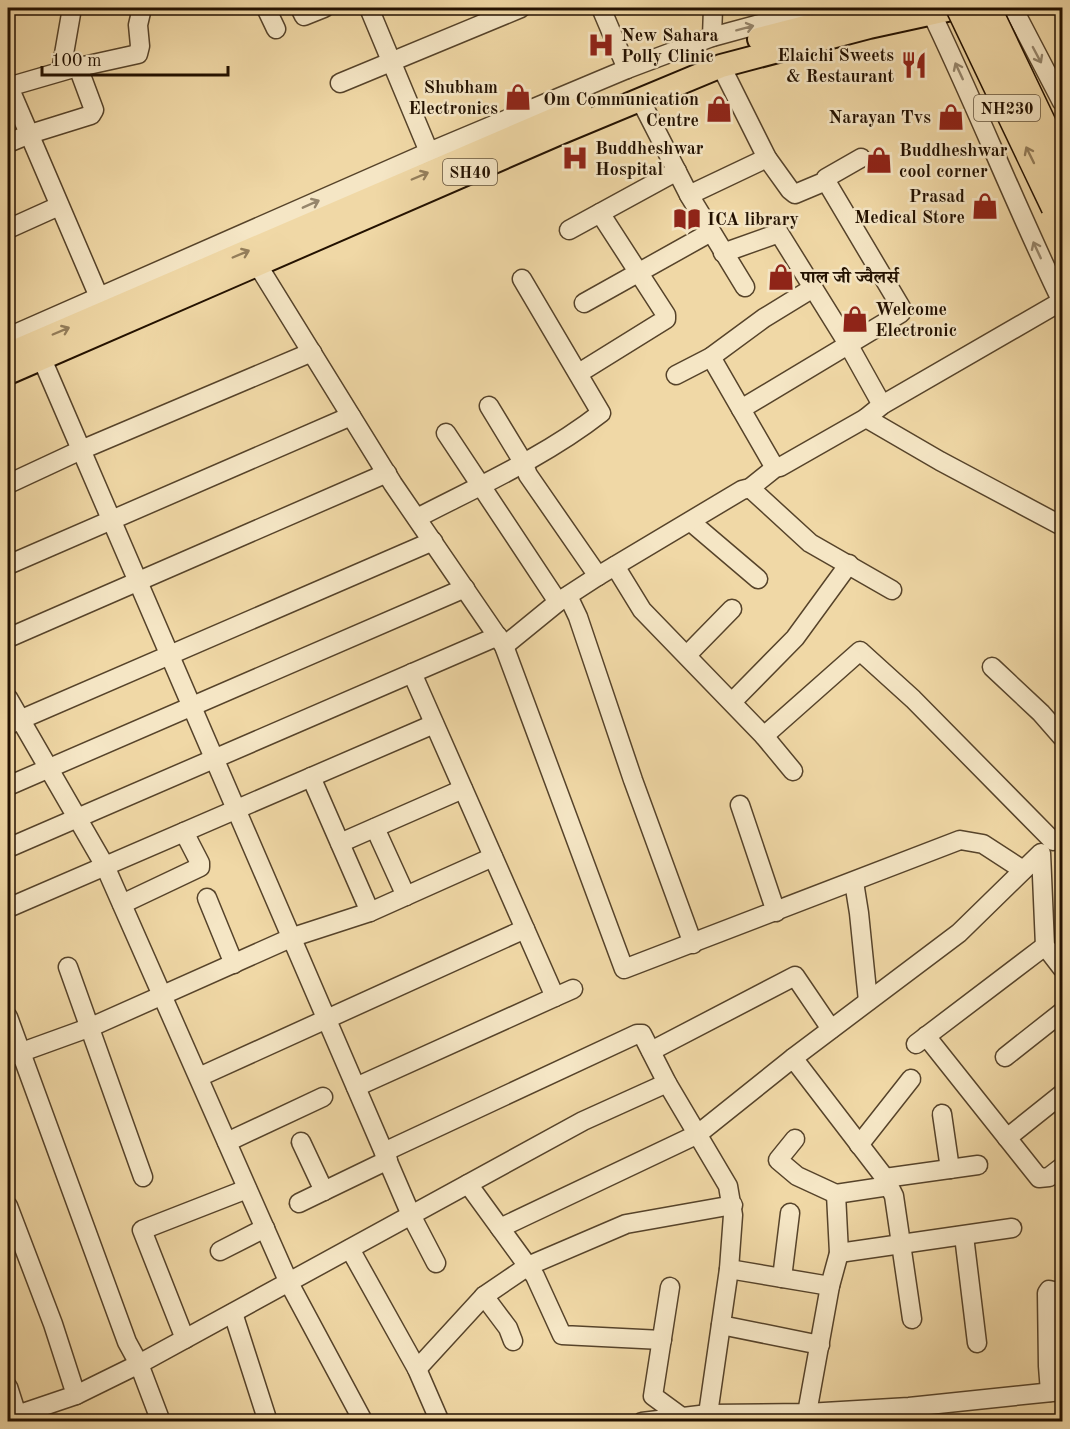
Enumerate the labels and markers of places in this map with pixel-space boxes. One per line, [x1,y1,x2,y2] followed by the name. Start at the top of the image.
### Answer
[621,27,719,66] place label: New Sahara Polly Clinic
[586,30,616,60] hospital icon: New Sahara Polly Clinic
[777,47,894,86] place label: Elaichi Sweets & Restaurant
[899,50,929,80] restaurant icon: Elaichi Sweets & Restaurant
[408,79,498,118] place label: Shubham Electronics
[503,82,533,112] shop icon: Shubham Electronics
[543,91,699,130] place label: Om Communication Centre
[704,94,734,124] shop icon: Om Communication Centre
[936,102,966,132] shop icon: Narayan Tvs
[829,109,931,127] place label: Narayan Tvs
[595,140,704,179] place label: Buddheshwar Hospital
[899,142,1008,181] place label: Buddheshwar cool corner
[560,143,590,173] hospital icon: Buddheshwar Hospital
[864,145,894,175] shop icon: Buddheshwar cool corner
[854,188,965,227] place label: Prasad Medical Store
[970,191,1000,221] shop icon: Prasad Medical Store
[672,204,702,234] library icon: ICA library
[707,211,799,229] place label: ICA library
[766,262,796,292] shop icon: पाल जी ज्वैलर्स
[799,266,900,287] place label: पाल जी ज्वैलर्स
[875,301,957,340] place label: Welcome Electronic
[840,304,870,334] shop icon: Welcome Electronic

